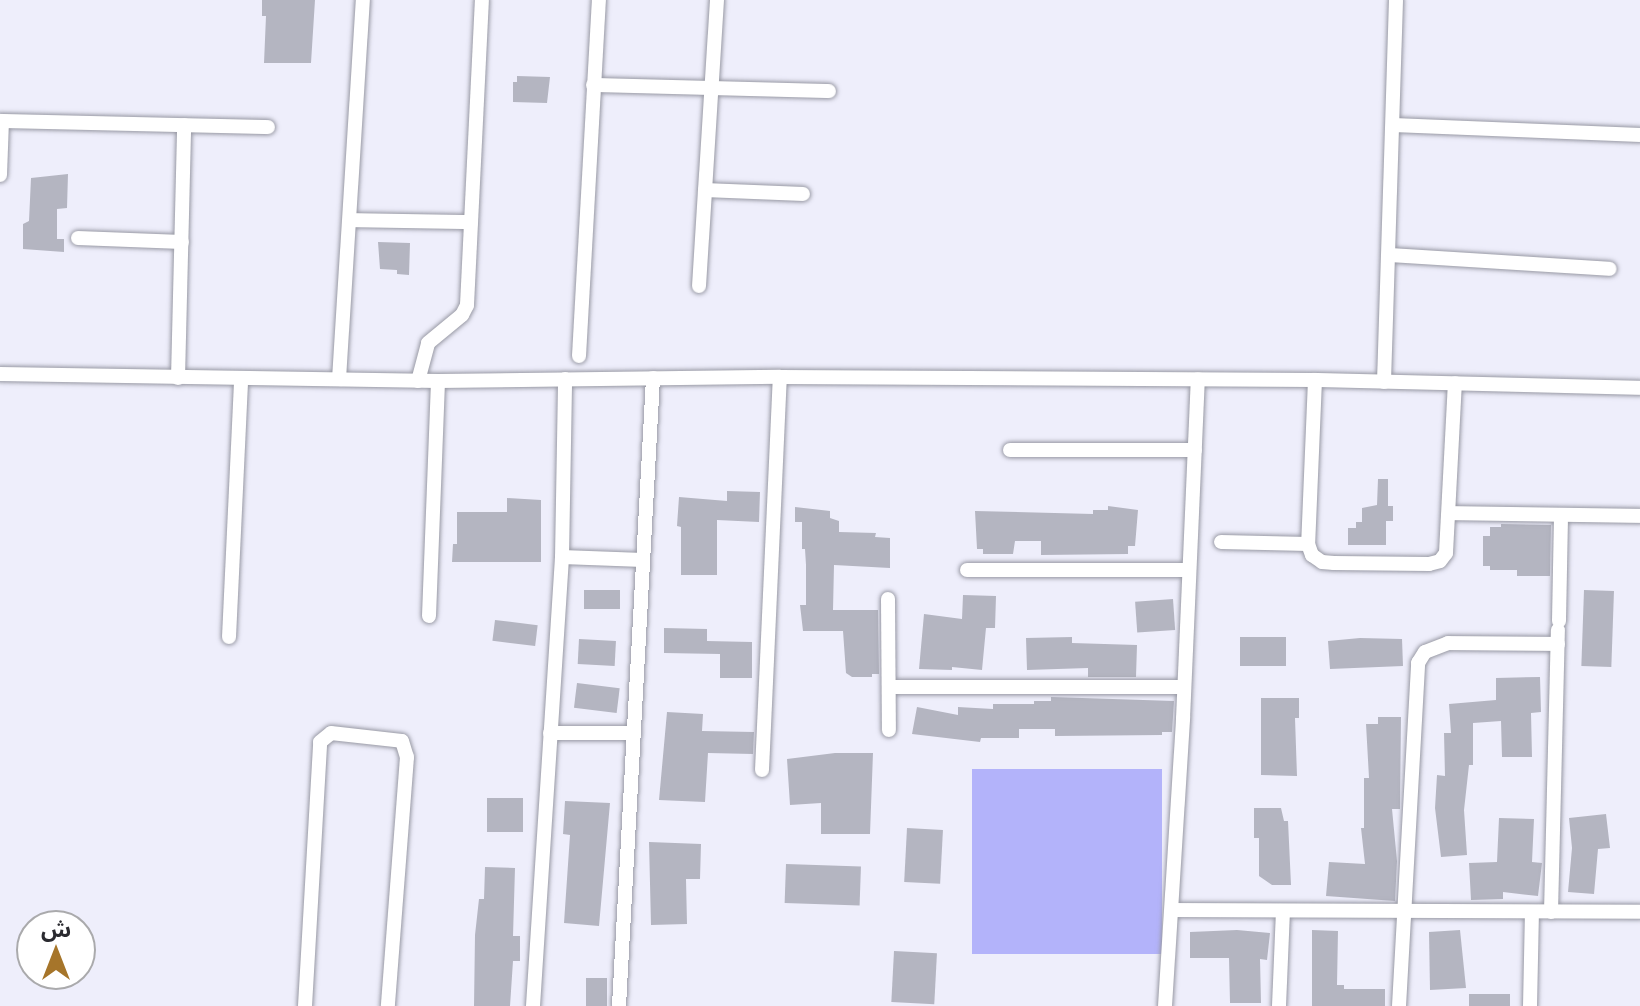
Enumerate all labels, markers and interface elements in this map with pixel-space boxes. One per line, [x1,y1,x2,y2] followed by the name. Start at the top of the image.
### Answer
[16,910,96,990] north arrow
[41,915,71,941] text: ش

